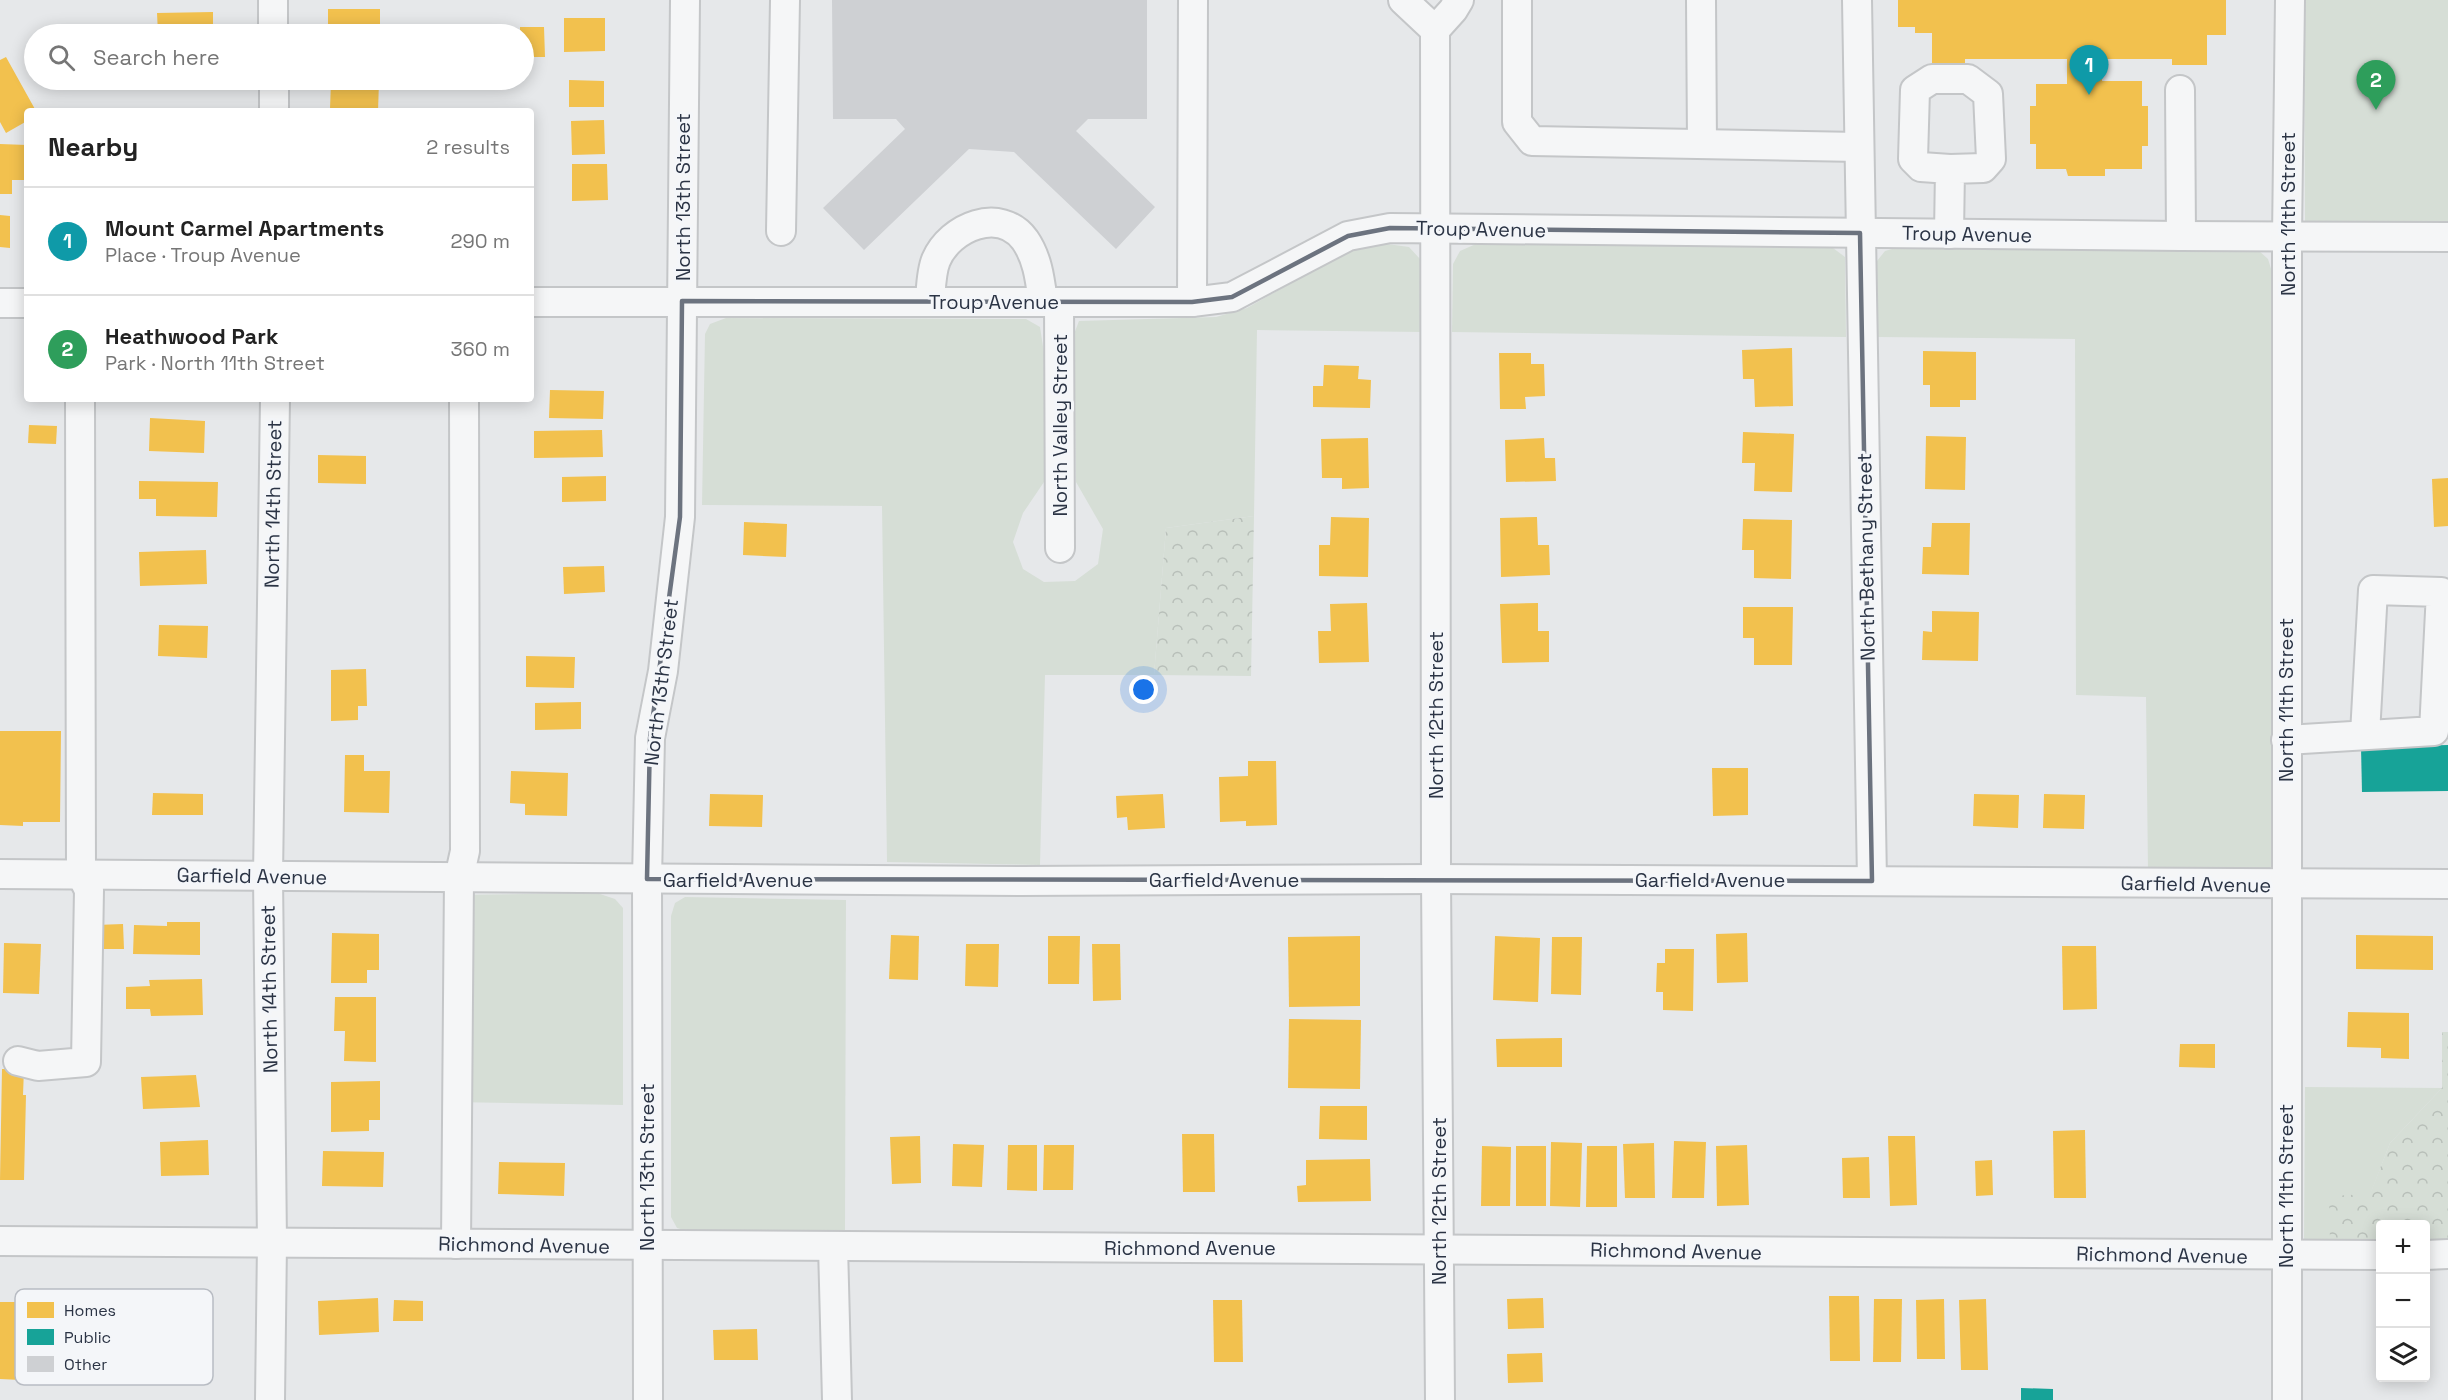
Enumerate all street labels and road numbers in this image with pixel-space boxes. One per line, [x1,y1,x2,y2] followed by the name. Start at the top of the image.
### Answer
[670,113,696,281] street label: North 13th Street
[2275,132,2301,296] street label: North 11th Street
[1416,215,1546,243] street label: Troup Avenue
[1902,220,2032,248] street label: Troup Avenue
[929,289,1059,315] street label: Troup Avenue
[1047,334,1073,516] street label: North Valley Street
[259,420,287,588] street label: North 14th Street
[1851,453,1881,661] street label: North Bethany Street
[638,597,684,767] street label: North 13th Street
[2273,618,2299,782] street label: North 11th Street
[1423,631,1449,799] street label: North 12th Street
[176,862,328,890] street label: Garfield Avenue
[663,867,813,893] street label: Garfield Avenue
[1149,867,1299,893] street label: Garfield Avenue
[1635,867,1785,893] street label: Garfield Avenue
[2120,870,2272,898] street label: Garfield Avenue
[255,905,283,1073] street label: North 14th Street
[634,1083,660,1251] street label: North 13th Street
[2273,1104,2299,1268] street label: North 11th Street
[1426,1117,1452,1285] street label: North 12th Street
[438,1231,610,1259] street label: Richmond Avenue
[1104,1235,1276,1261] street label: Richmond Avenue
[1590,1237,1762,1265] street label: Richmond Avenue
[2076,1241,2248,1269] street label: Richmond Avenue

